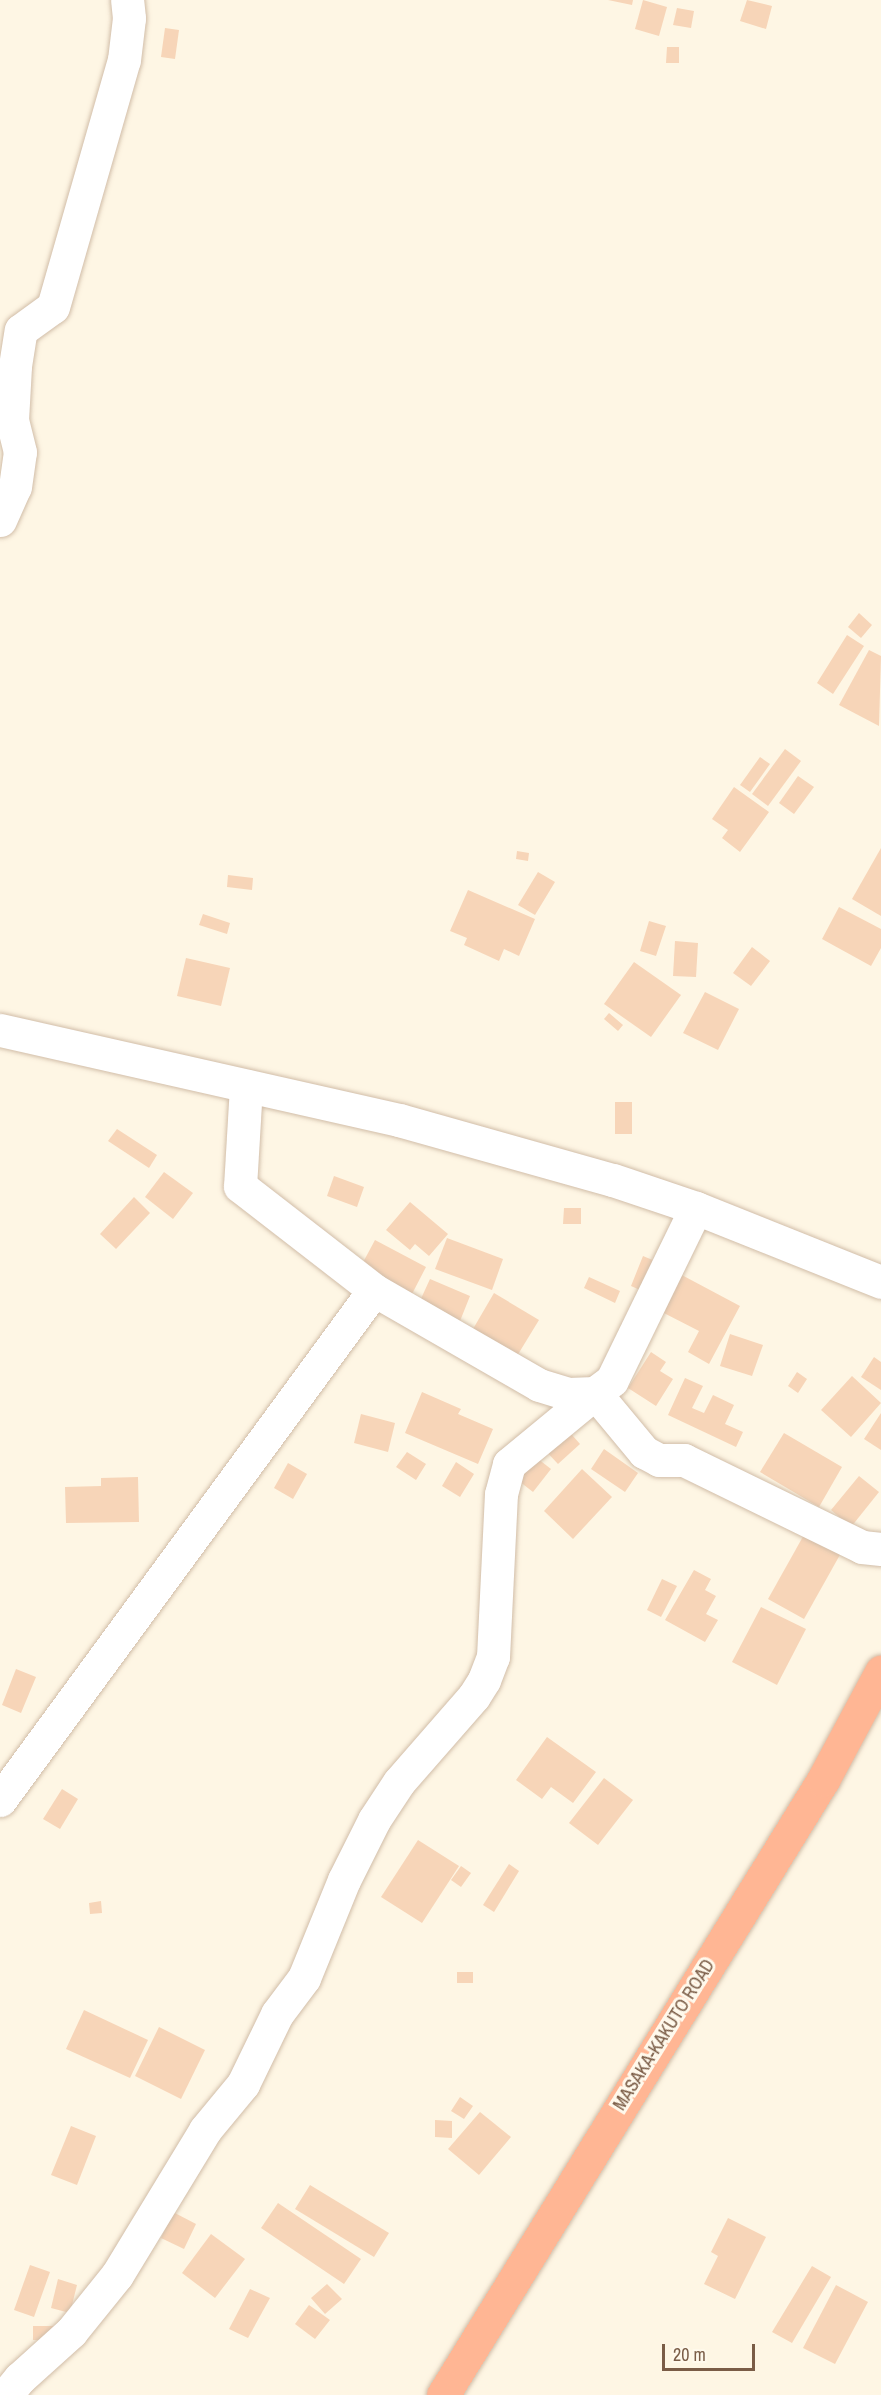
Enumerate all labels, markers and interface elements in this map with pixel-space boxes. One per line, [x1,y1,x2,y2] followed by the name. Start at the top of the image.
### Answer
[609,1956,719,2114] street label: MASAKA-KAKUTO ROAD
[665,2332,758,2370] scale bar
[673,2342,706,2367] text: 20 m

